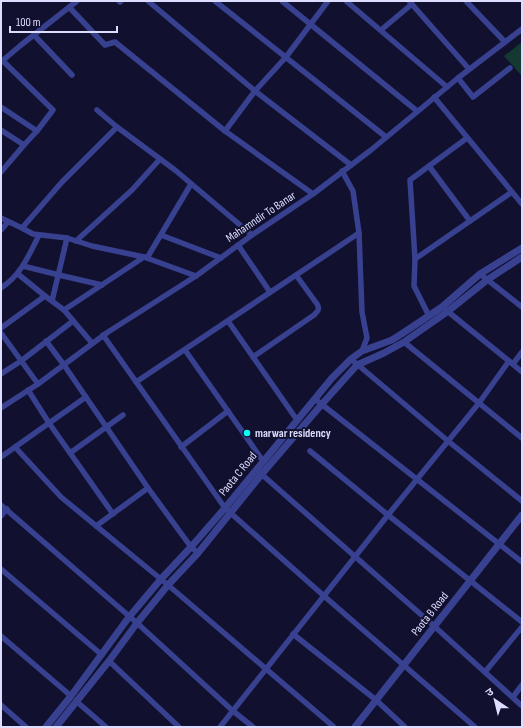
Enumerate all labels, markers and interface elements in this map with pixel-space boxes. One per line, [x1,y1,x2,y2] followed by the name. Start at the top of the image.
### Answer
[10,8,117,34] scale bar
[16,15,41,30] text: 100 m
[223,188,299,246] street label: Mahamndir To Banar
[255,426,331,441] place label: marwar residency
[242,428,252,438] marker: marwar residency
[216,449,260,499] street label: Paota C Road
[408,589,452,639] street label: Paota B Road
[475,680,515,720] north arrow
[483,685,496,699] text: उ

